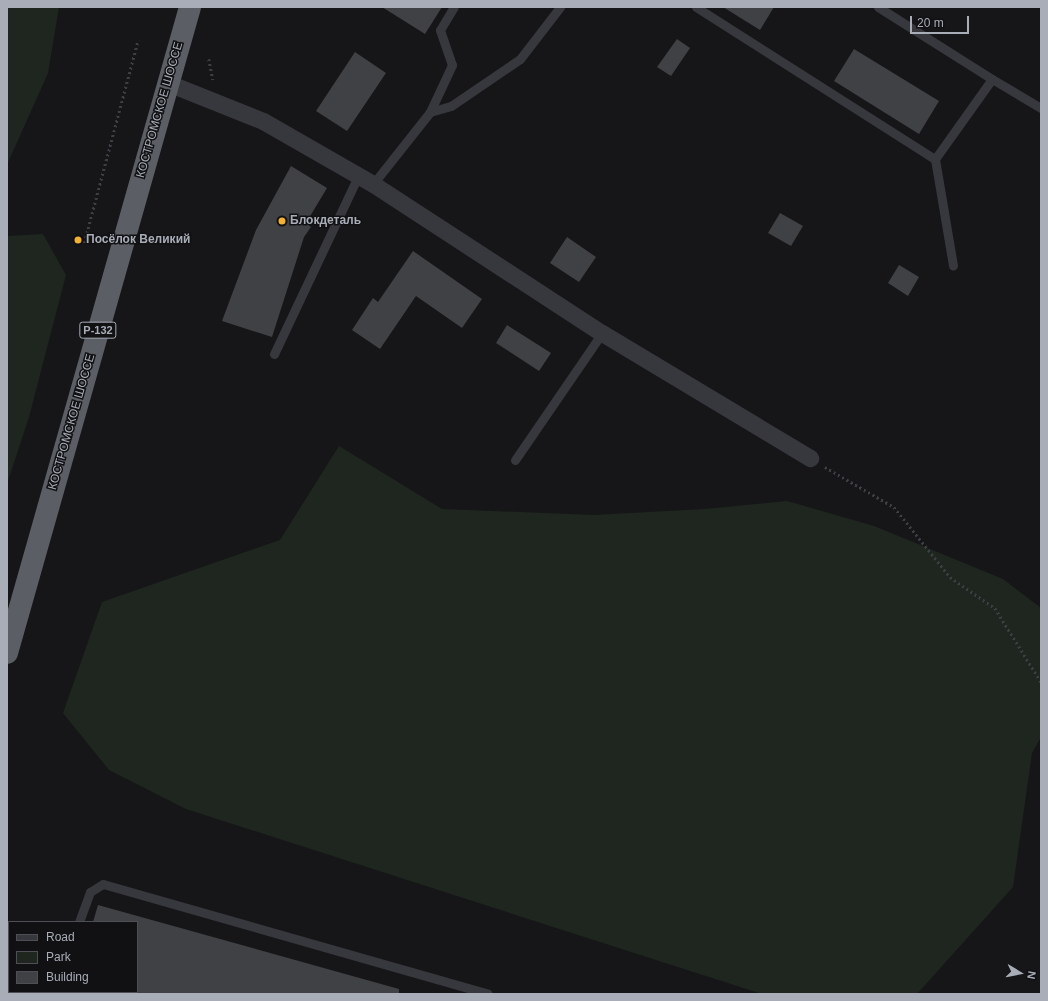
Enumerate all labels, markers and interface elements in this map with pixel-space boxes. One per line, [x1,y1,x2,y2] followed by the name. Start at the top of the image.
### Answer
[912,8,971,34] scale bar
[917,16,944,30] text: 20 m
[134,40,186,180] street label: КОСТРОМСКОЕ ШОССЕ
[290,214,361,228] place label: Блокдеталь
[277,216,287,226] marker: Блокдеталь
[86,233,190,247] place label: Посёлок Великий
[73,235,83,245] marker: Посёлок Великий
[79,321,117,339] road number: Р-132
[46,352,98,492] street label: КОСТРОМСКОЕ ШОССЕ
[8,921,138,993] legend
[46,930,75,944] text: Road
[46,950,71,964] text: Park
[1000,953,1040,993] north arrow
[46,970,89,984] text: Building
[1025,970,1038,980] text: N

